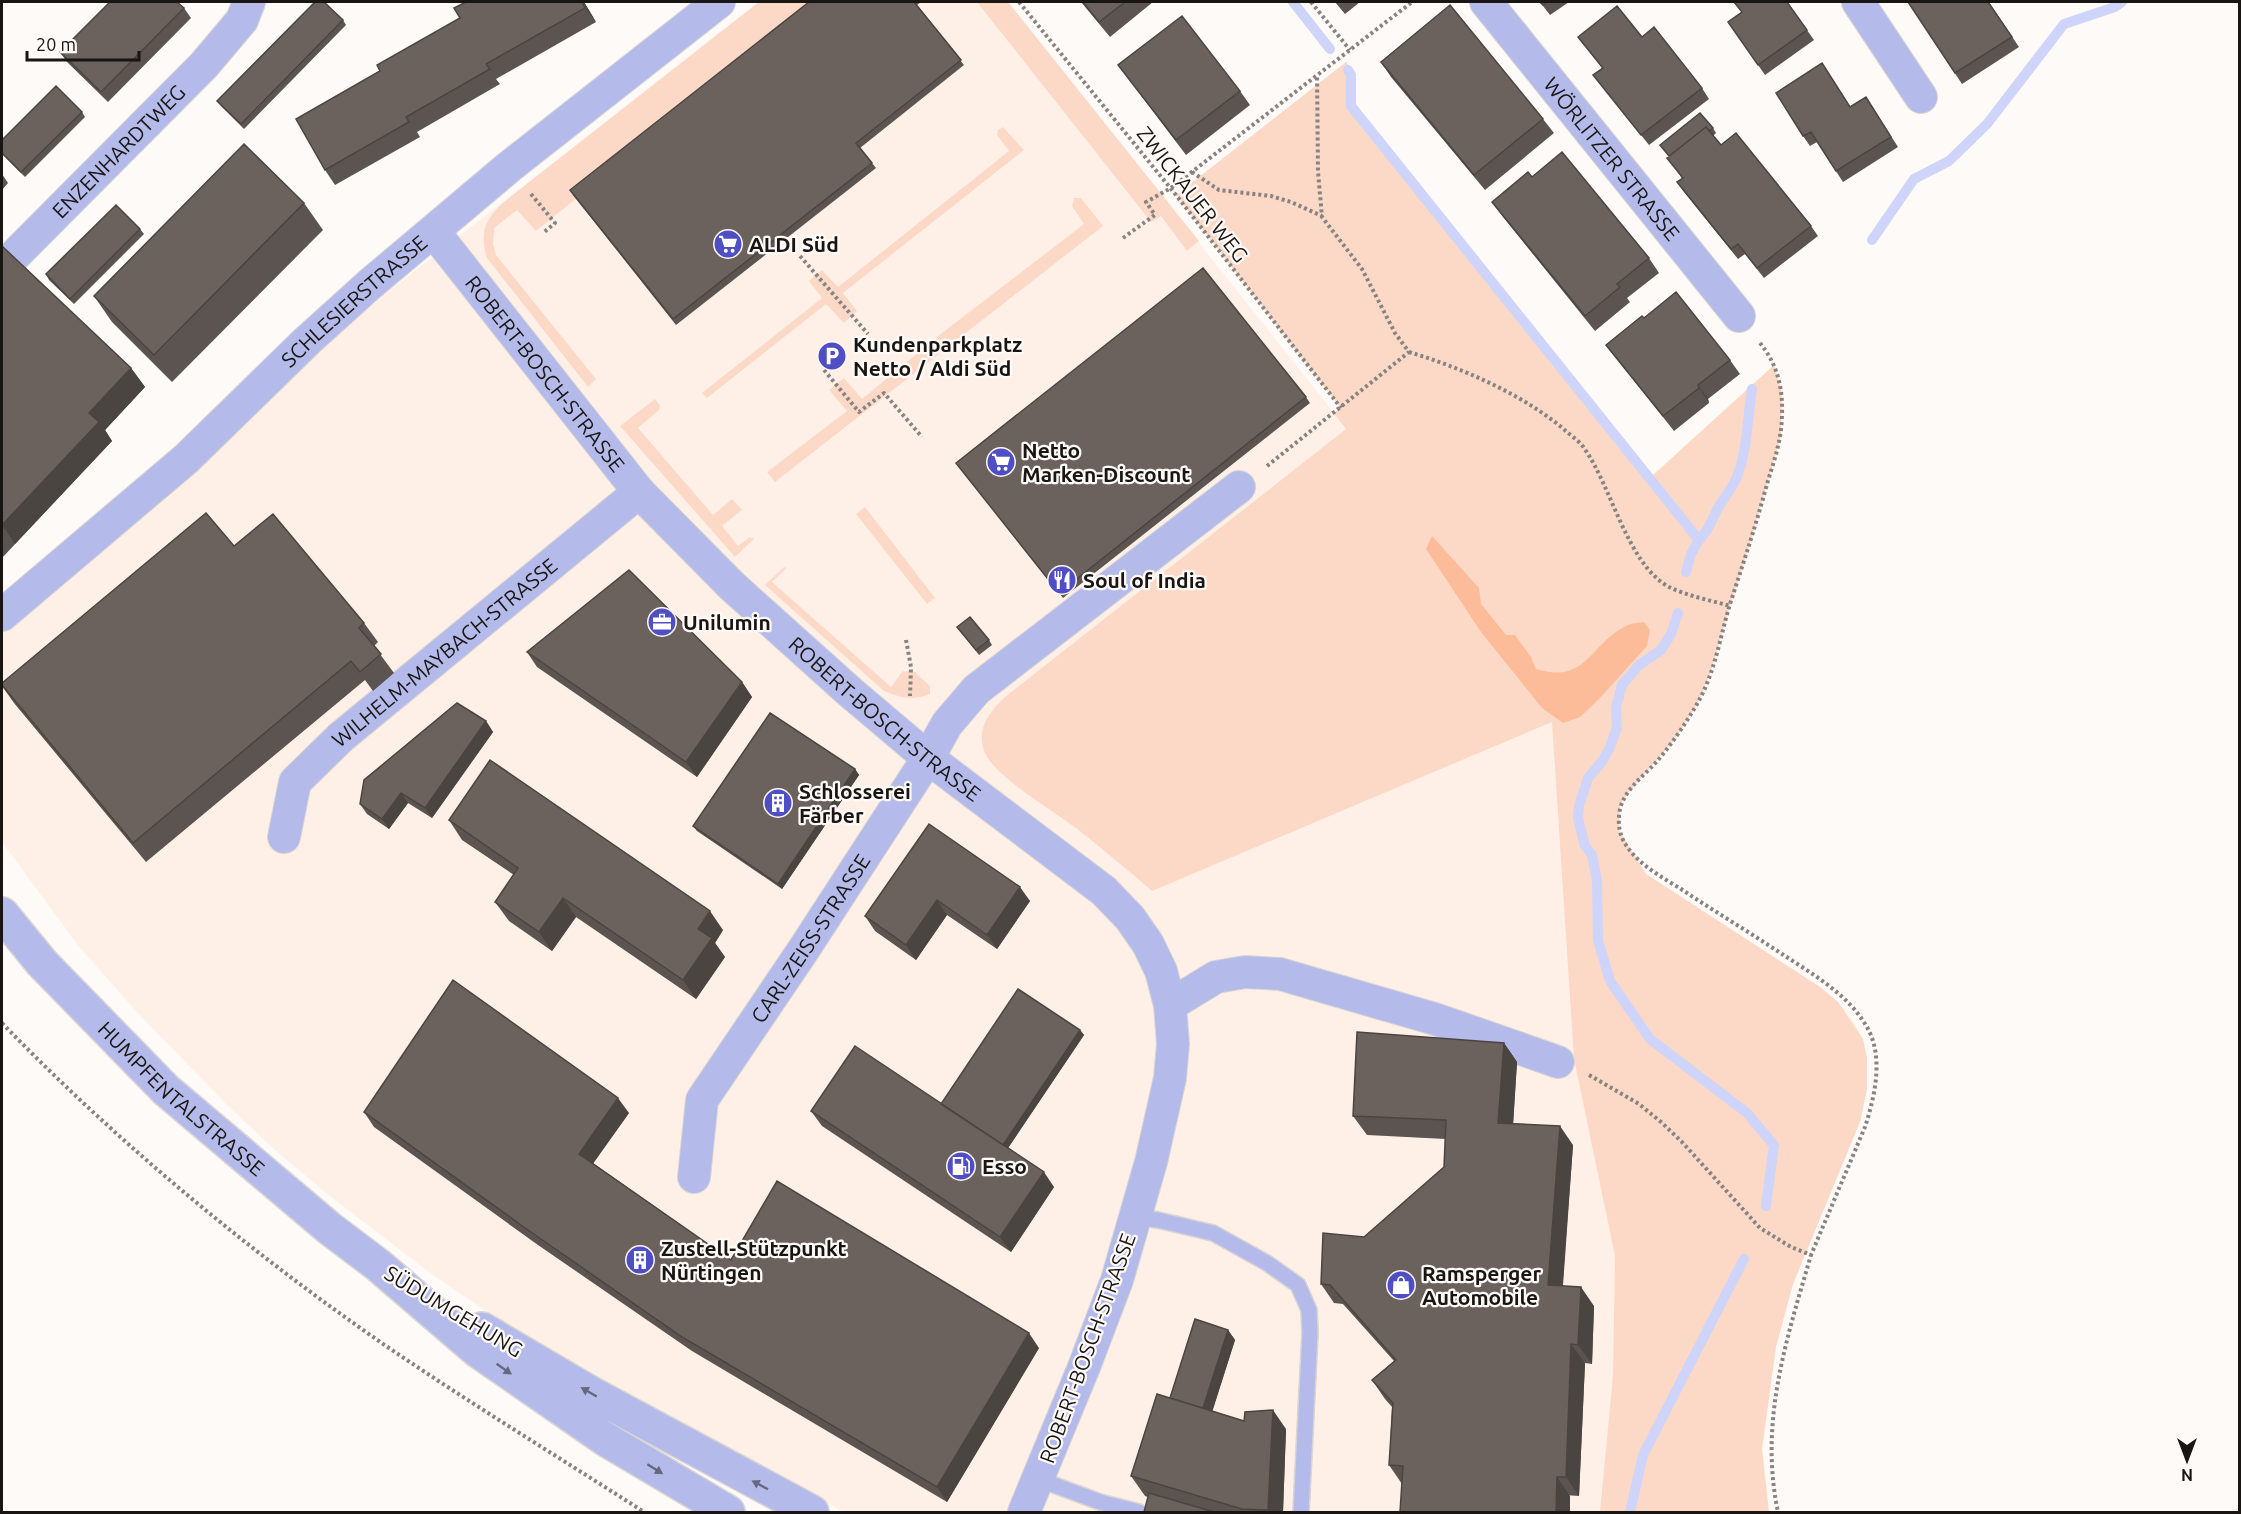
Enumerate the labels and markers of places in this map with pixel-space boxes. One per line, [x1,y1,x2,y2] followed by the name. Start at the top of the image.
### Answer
[712,228,744,260] supermarket icon: ALDI Süd
[749,232,839,256] place label: ALDI Süd
[853,332,1022,380] place label: Kundenparkplatz Netto / Aldi Süd
[816,340,848,372] parking icon: Kundenparkplatz Netto / Aldi Süd
[1022,438,1190,486] place label: Netto Marken-Discount
[985,446,1017,478] supermarket icon: Netto Marken-Discount
[1046,564,1078,596] restaurant icon: Soul of India
[1083,568,1206,592] place label: Soul of India
[646,606,678,638] office icon: Unilumin
[683,610,771,634] place label: Unilumin
[799,779,911,827] place label: Schlosserei Färber
[762,787,794,819] building icon: Schlosserei Färber
[945,1150,977,1182] fuel station icon: Esso
[982,1154,1027,1178] place label: Esso
[661,1236,847,1284] place label: Zustell-Stützpunkt Nürtingen
[624,1244,656,1276] building icon: Zustell-Stützpunkt Nürtingen
[1422,1261,1541,1309] place label: Ramsperger Automobile
[1385,1269,1417,1301] shop icon: Ramsperger Automobile

